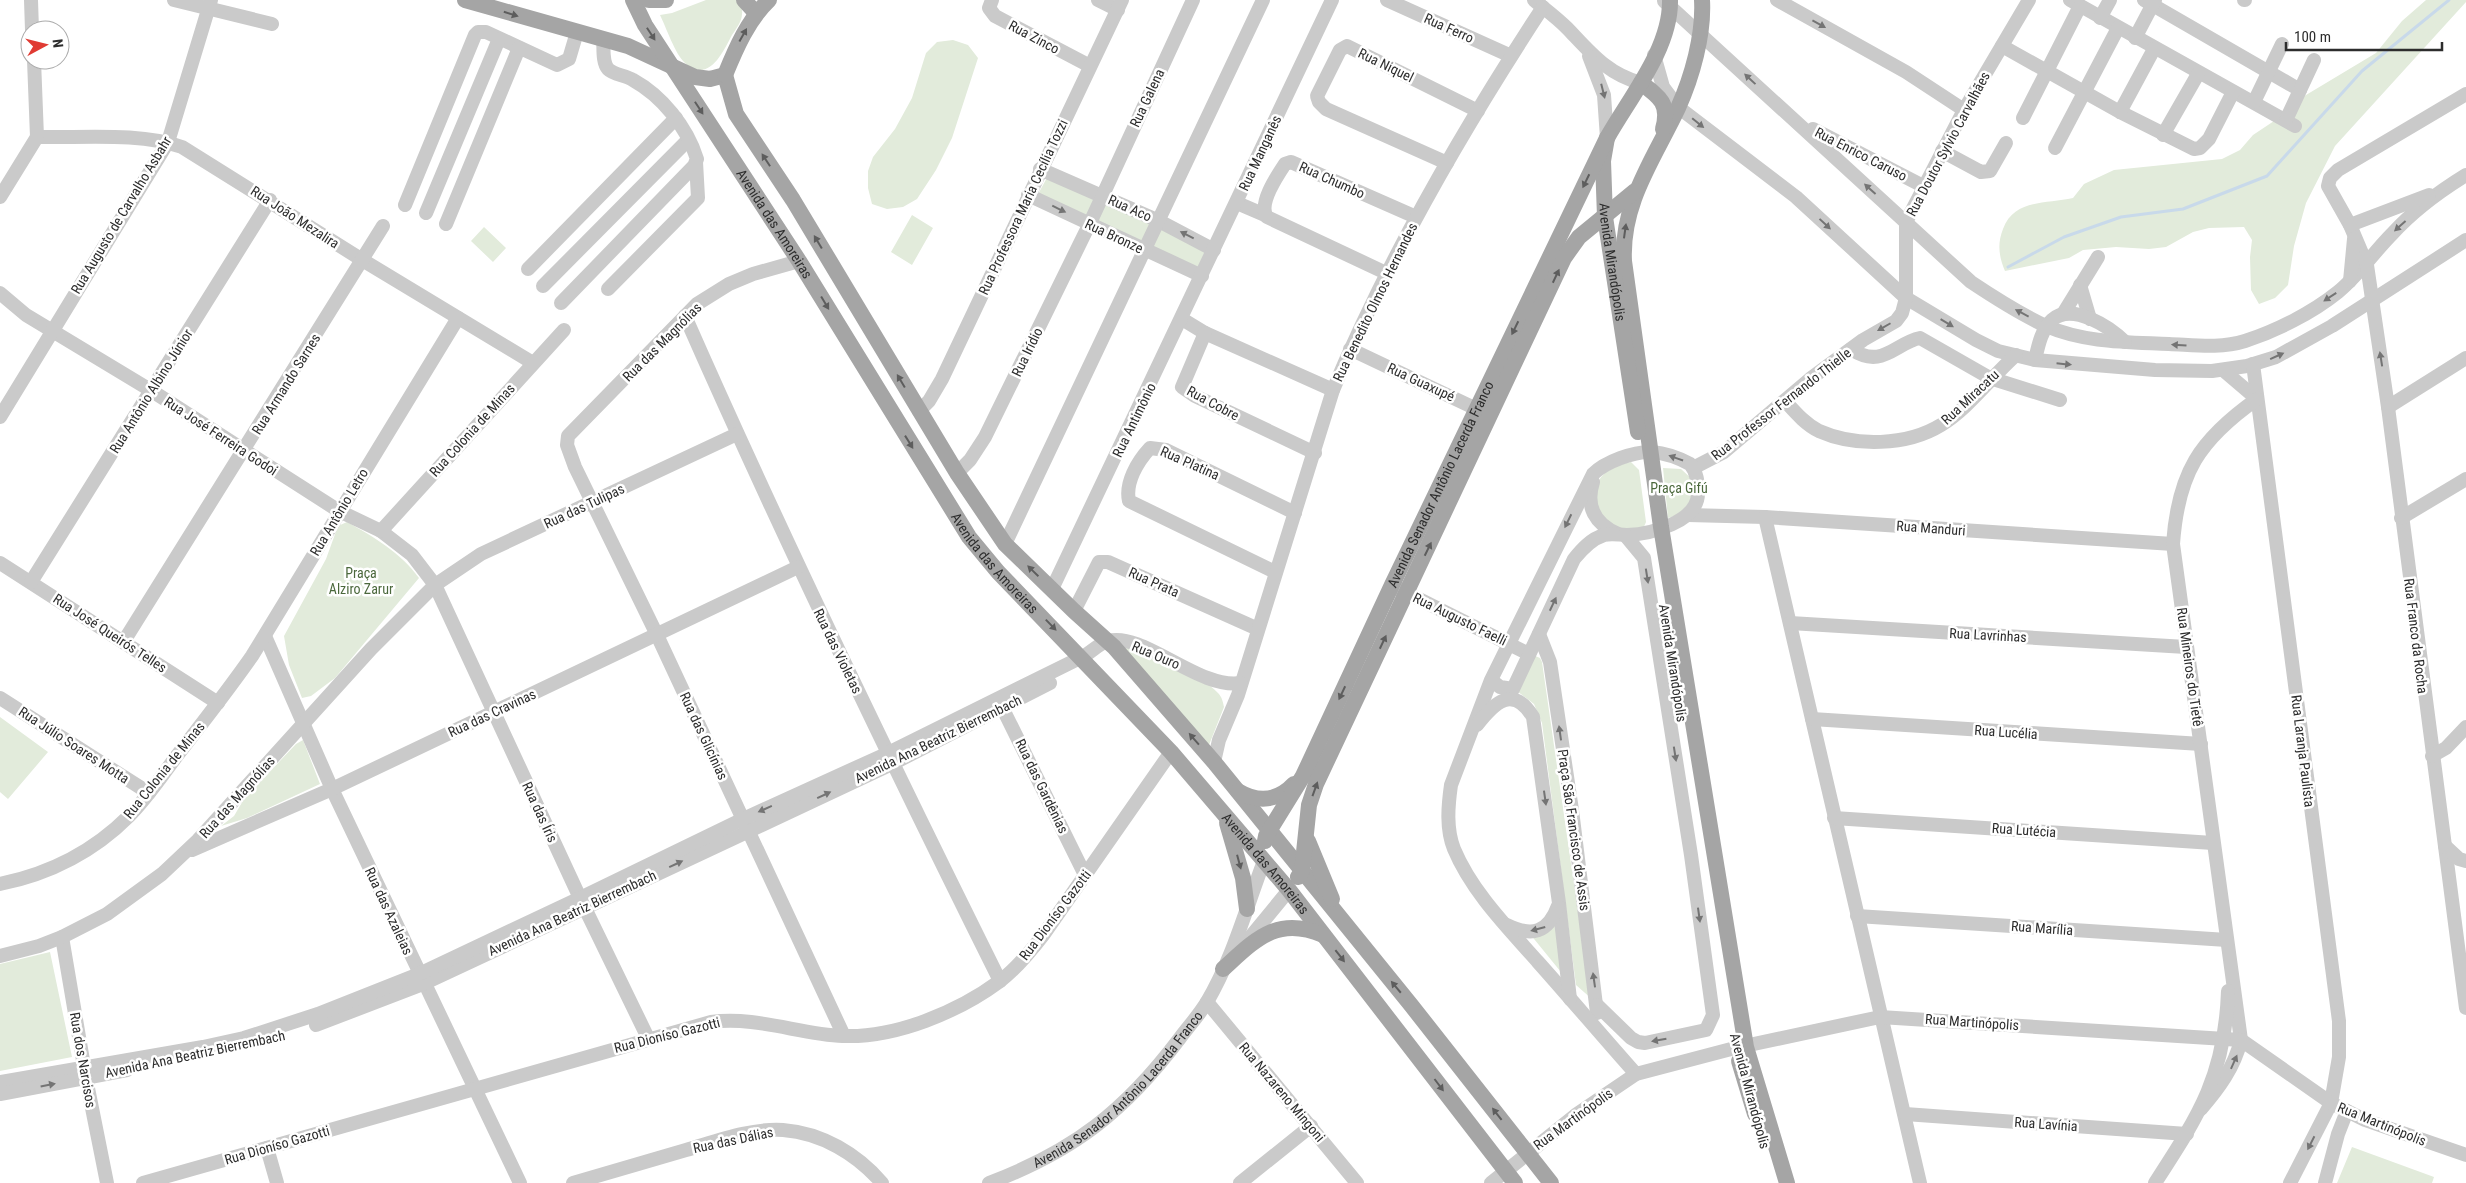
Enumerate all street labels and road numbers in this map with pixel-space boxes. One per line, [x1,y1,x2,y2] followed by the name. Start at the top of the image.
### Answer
[1422,10,1476,46] street label: Rua Ferro
[1006,17,1062,57] street label: Rua Zinco
[1356,45,1416,85] street label: Rua Niquel
[1127,66,1167,130] street label: Rua Galena
[1903,69,1993,219] street label: Rua Doutor Sylvio Carvalhães
[1236,113,1284,193] street label: Rua Manganês
[975,117,1071,297] street label: Rua Professora Maria Cecília Tozzi
[1812,124,1910,184] street label: Rua Enrico Caruso
[68,133,174,297] street label: Rua Augusto de Carvalho Asbahr
[1297,158,1367,202] street label: Rua Chumbo
[733,166,816,281] street label: Avenida das Amoreiras
[248,183,342,251] street label: Rua João Mezalira
[1106,191,1154,225] street label: Rua Aco
[1597,203,1629,322] street label: Avenida Mirandópolis
[1082,216,1146,257] street label: Rua Bronze
[1330,220,1420,384] street label: Rua Benedito Olmos Hernandes
[619,299,705,385] street label: Rua das Magnólias
[1008,325,1046,379] street label: Rua Irídio
[106,326,196,456] street label: Rua Antônio Albino Júnior
[249,331,323,437] street label: Rua Armando Sarnes
[1708,344,1854,463] street label: Rua Professor Fernando Thielle
[1385,359,1458,405] street label: Rua Guaxupé
[1938,366,2002,428] street label: Rua Miracatu
[1384,379,1497,590] street label: Avenida Senador Antônio Lacerda Franco
[426,380,518,480] street label: Rua Colonia de Minas
[1109,380,1159,460] street label: Rua Antimônio
[1184,383,1242,424] street label: Rua Cobre
[161,393,281,479] street label: Rua José Ferreira Godoi
[1158,443,1222,483] street label: Rua Platina
[307,466,371,558] street label: Rua Antônio Letro
[541,480,627,532] street label: Rua das Tulipas
[948,510,1041,617] street label: Avenida das Amoreiras
[1896,518,1966,538] street label: Rua Manduri
[1126,564,1182,600] street label: Rua Prata
[2401,577,2431,695] street label: Rua Franco da Rocha
[1410,589,1510,649] street label: Rua Augusto Faelli
[50,590,170,676] street label: Rua José Queirós Telles
[1656,603,1690,723] street label: Avenida Mirandópolis
[811,606,865,696] street label: Rua das Violetas
[2174,607,2206,728] street label: Rua Mineiros do Tietê
[1949,625,2027,645] street label: Rua Lavrinhas
[1130,638,1182,672] street label: Rua Ouro
[446,686,538,740] street label: Rua das Cravinas
[677,690,731,782] street label: Rua das Glicínias
[852,692,1024,786] street label: Avenida Ana Beatriz Bierrembach
[2288,694,2318,808] street label: Rua Laranja Paulista
[16,703,132,787] street label: Rua Júlio Soares Motta
[120,718,208,822] street label: Rua Colonia de Minas
[1974,722,2038,742] street label: Rua Lucélia
[1012,736,1072,836] street label: Rua das Gardênias
[1555,748,1593,912] street label: Praça São Francisco de Assis
[196,753,278,841] street label: Rua das Magnólias
[519,779,562,845] street label: Rua das Íris
[1219,810,1313,917] street label: Avenida das Amoreiras
[1991,820,2057,840] street label: Rua Lutécia
[362,865,416,957] street label: Rua das Azaleias
[485,867,659,959] street label: Avenida Ana Beatriz Bierrembach
[1016,867,1094,963] street label: Rua Dioníso Gazotti
[2010,918,2074,938] street label: Rua Marília
[1030,1008,1206,1171] street label: Avenida Senador Antônio Lacerda Franco
[67,1011,99,1109] street label: Rua dos Narcisos
[1925,1011,2019,1033] street label: Rua Martinópolis
[612,1014,722,1056] street label: Rua Dioníso Gazotti
[104,1027,286,1081] street label: Avenida Ana Beatriz Bierrembach
[1727,1031,1773,1151] street label: Avenida Mirandópolis
[1236,1039,1328,1145] street label: Rua Nazareno Mingoni
[1530,1085,1616,1153] street label: Rua Martinópolis
[2335,1099,2429,1149] street label: Rua Martinópolis
[2014,1114,2078,1134] street label: Rua Lavínia
[223,1122,331,1168] street label: Rua Dioníso Gazotti
[691,1124,775,1156] street label: Rua das Dálias

